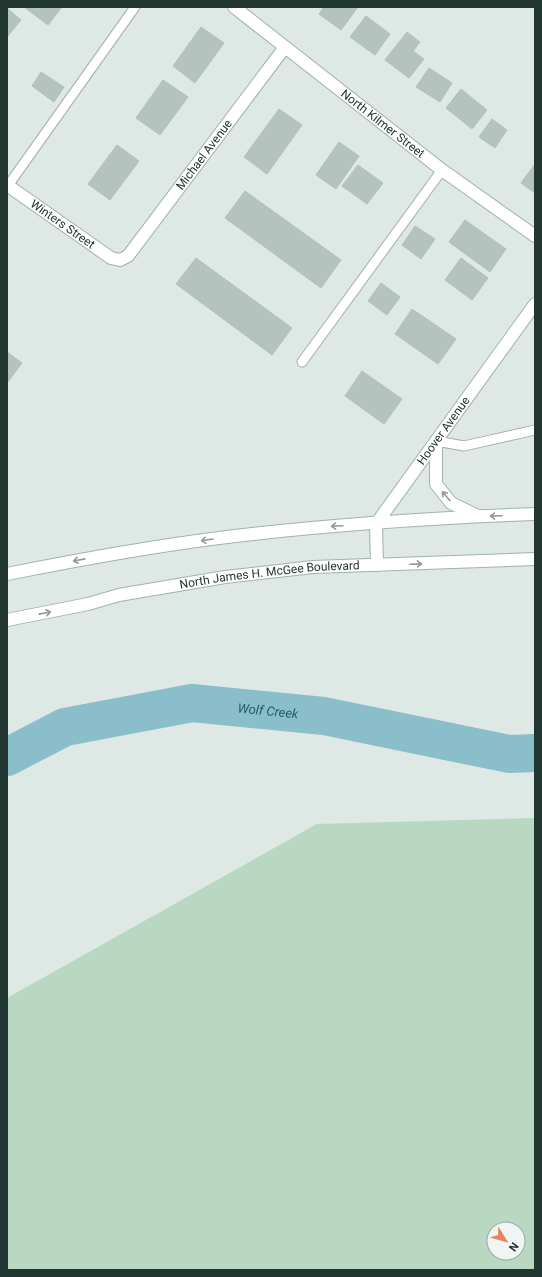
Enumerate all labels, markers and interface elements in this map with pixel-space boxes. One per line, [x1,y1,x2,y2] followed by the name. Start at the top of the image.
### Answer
[338,87,427,161] street label: North Kilmer Street
[173,117,235,193] street label: Michael Avenue
[28,197,98,252] street label: Winters Street
[414,394,473,468] street label: Hoover Avenue
[441,491,450,502] one-way arrow
[490,512,503,519] one-way arrow
[331,522,344,530] one-way arrow
[201,536,214,544] one-way arrow
[73,556,86,564] one-way arrow
[179,558,360,592] street label: North James H. McGee Boulevard
[409,560,422,567] one-way arrow
[38,608,51,616] one-way arrow
[237,700,300,721] water label: Wolf Creek
[486,1221,526,1261] north arrow
[506,1240,521,1254] text: N

